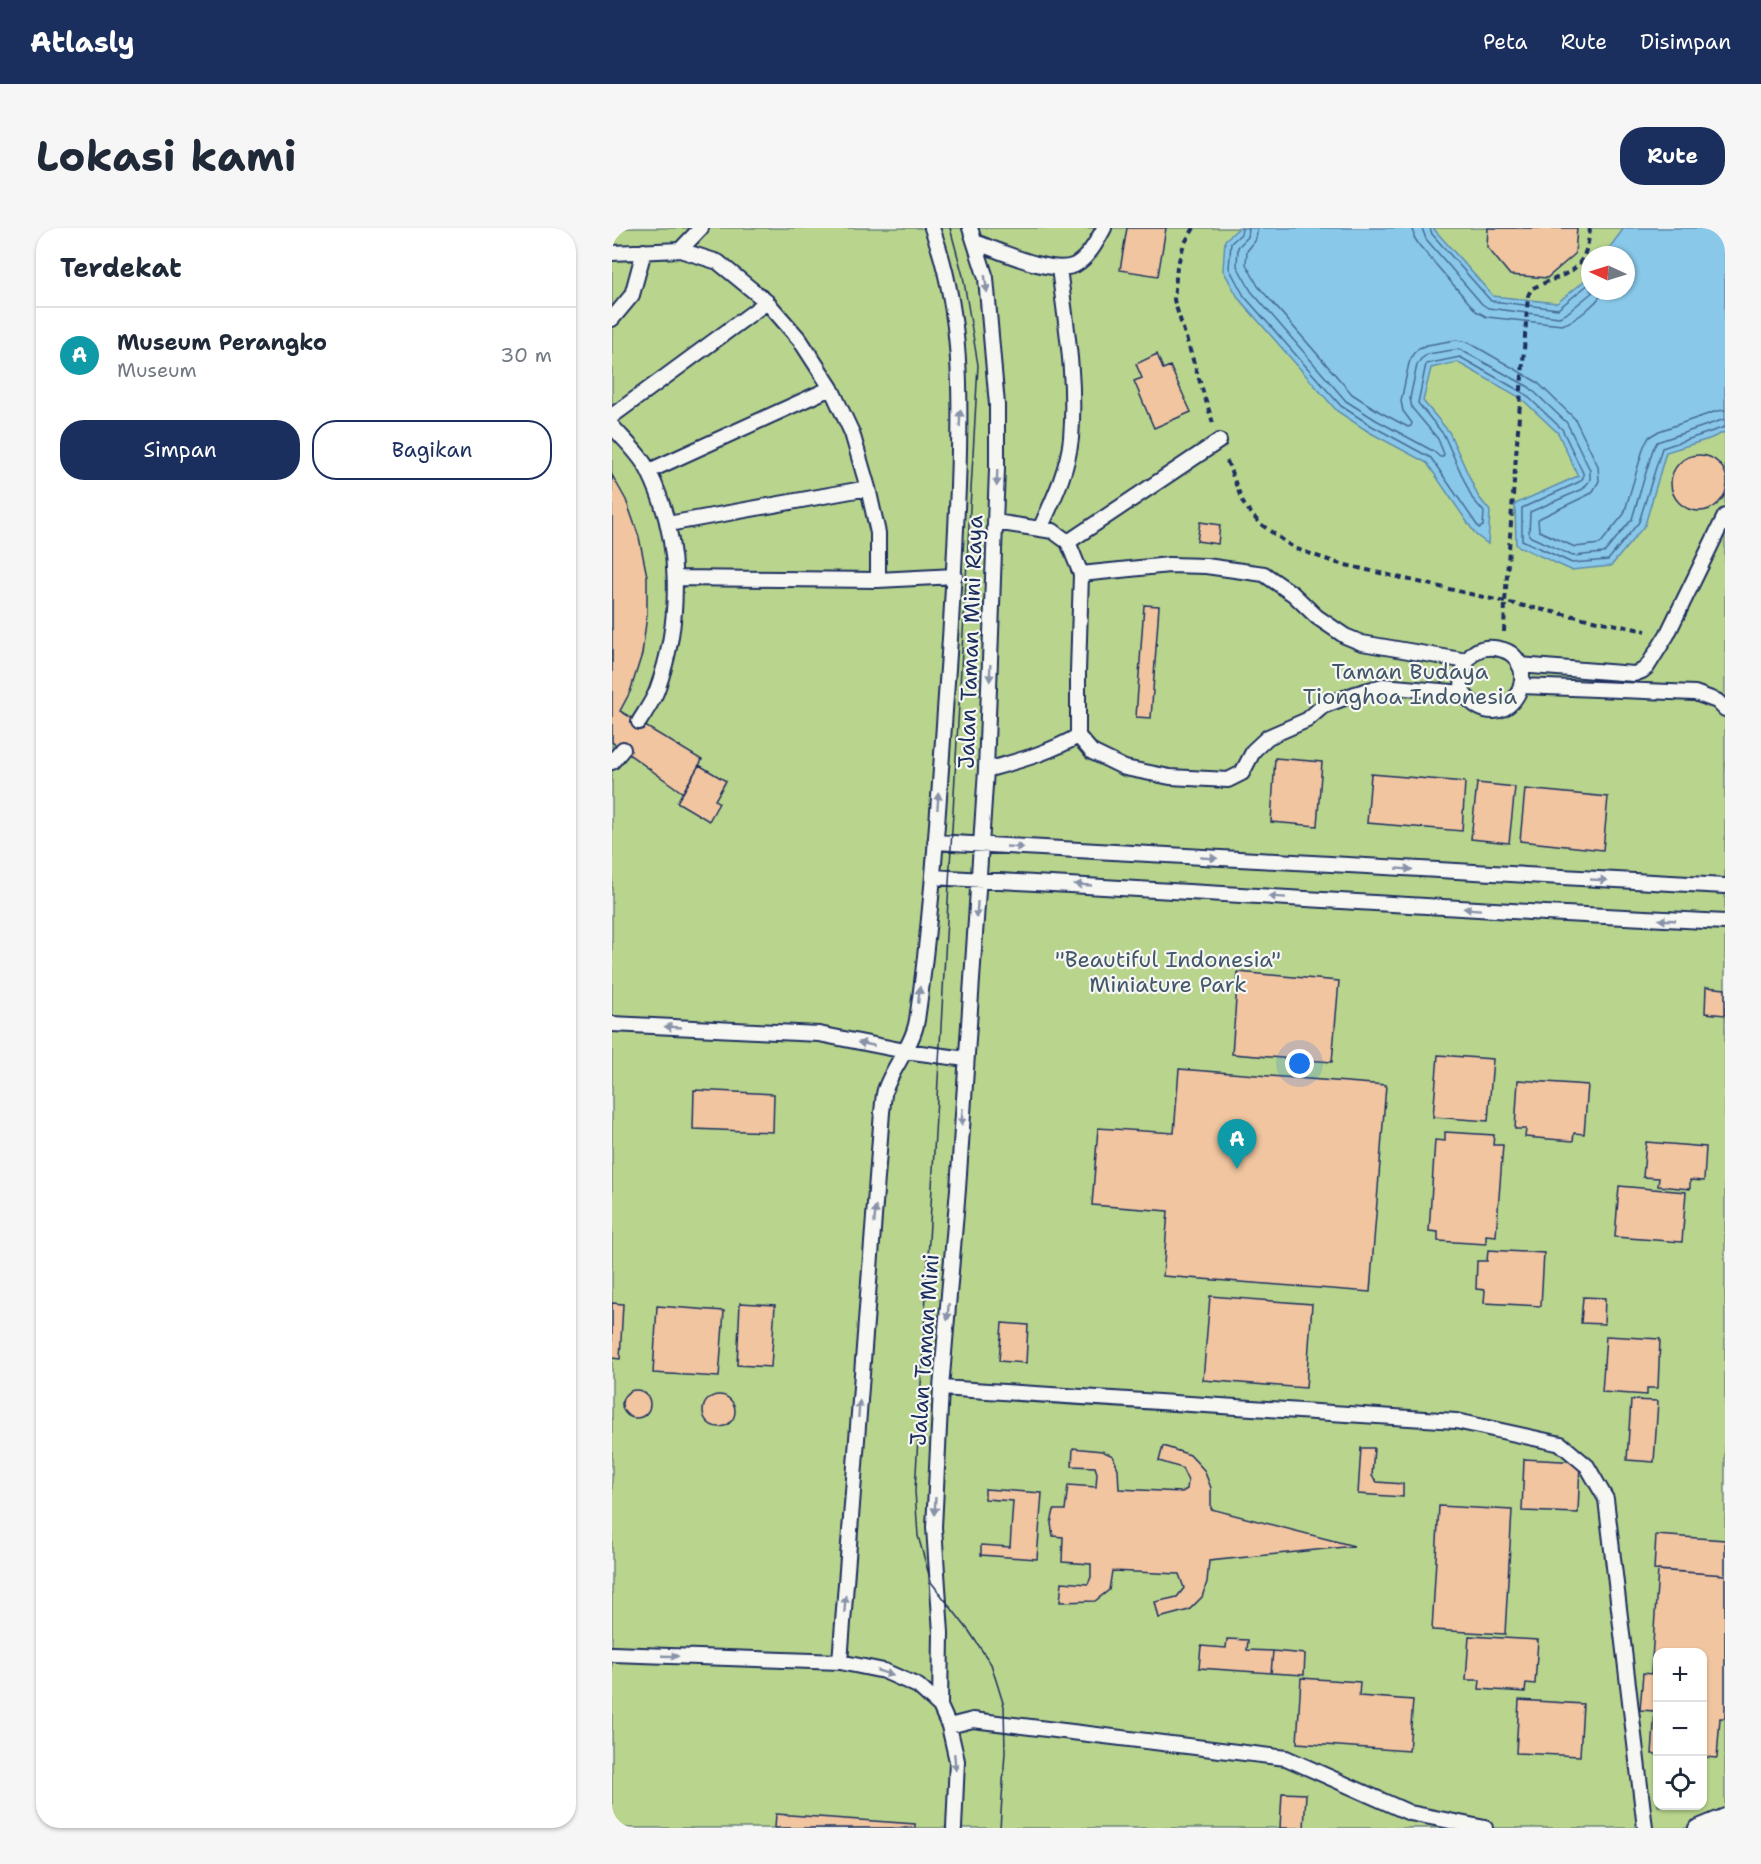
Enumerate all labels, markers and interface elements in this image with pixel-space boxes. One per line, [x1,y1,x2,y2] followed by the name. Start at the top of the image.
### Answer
[30,23,135,61] text: Atlasly
[1483,28,1528,56] text: Peta
[1561,28,1607,56] text: Rute
[1640,28,1731,56] text: Disimpan
[1620,127,1725,185] button: Rute
[36,128,297,184] text: Lokasi kami
[1581,246,1635,300] north arrow
[60,250,182,285] text: Terdekat
[982,275,991,294] one-way arrow
[117,328,327,357] text: Museum Perangko
[72,342,87,368] text: A
[500,342,552,368] text: 30 m
[117,357,197,383] text: Museum
[956,408,965,427] one-way arrow
[60,420,300,480] button: Simpan
[312,420,552,480] button: Bagikan
[992,469,1002,488] one-way arrow
[952,514,989,770] street label: Jalan Taman Mini Raya
[1303,657,1518,711] park label: Taman Budaya Tionghoa Indonesia
[985,664,994,683] one-way arrow
[934,791,943,810] one-way arrow
[1005,842,1024,851] one-way arrow
[1200,853,1219,862] one-way arrow
[1395,864,1414,873] one-way arrow
[1589,875,1608,885] one-way arrow
[1073,880,1092,889] one-way arrow
[1268,892,1287,901] one-way arrow
[972,900,981,919] one-way arrow
[1462,904,1481,913] one-way arrow
[1657,915,1676,924] one-way arrow
[1055,945,1281,999] park label: "Beautiful Indonesia" Miniature Park
[915,985,924,1004] one-way arrow
[663,1022,682,1031] one-way arrow
[857,1039,876,1048] one-way arrow
[1285,1049,1314,1078] your location
[957,1108,967,1127] one-way arrow
[1218,1120,1256,1169] pin: A
[870,1205,880,1224] one-way arrow
[903,1253,946,1447] street label: Jalan Taman Mini
[943,1302,952,1321] one-way arrow
[855,1400,864,1419] one-way arrow
[930,1497,940,1516] one-way arrow
[840,1594,849,1613] one-way arrow
[1653,1648,1707,1810] map controls
[1653,1648,1707,1702] button: +
[661,1651,680,1661] one-way arrow
[876,1669,894,1678] one-way arrow
[1653,1702,1707,1756] button: −
[951,1752,960,1771] one-way arrow
[1653,1756,1707,1810] button: locate

